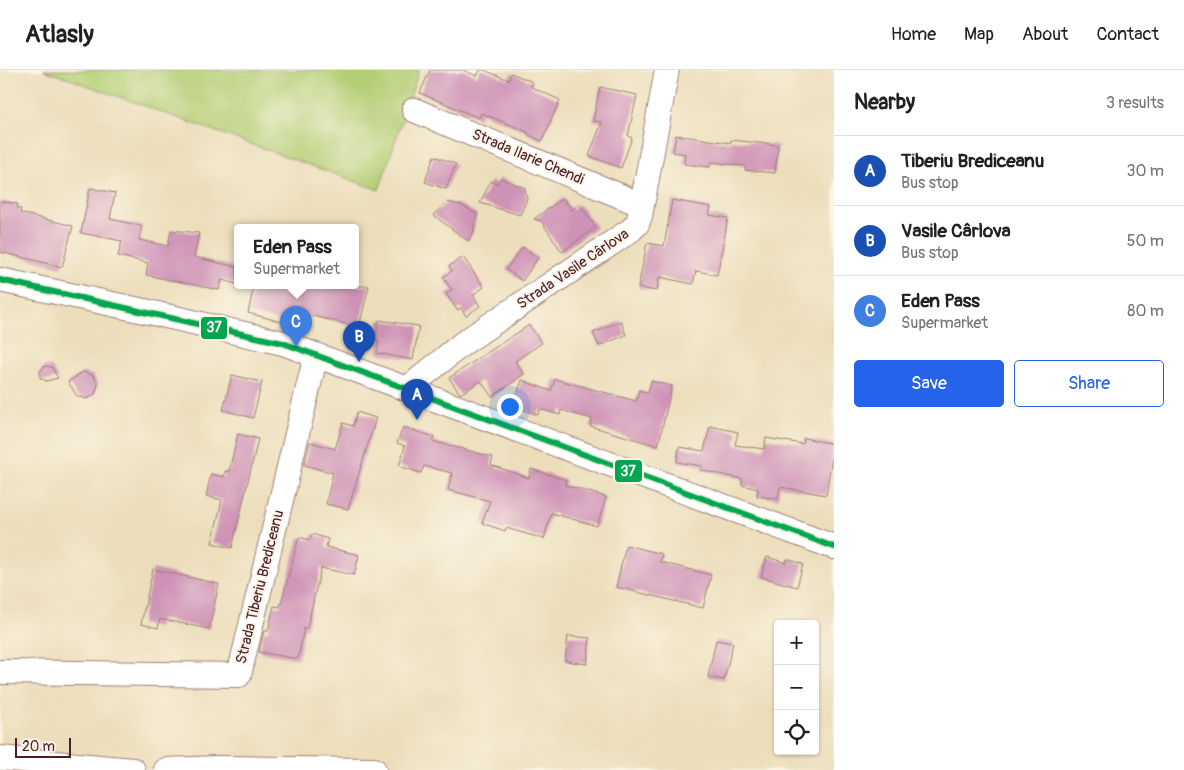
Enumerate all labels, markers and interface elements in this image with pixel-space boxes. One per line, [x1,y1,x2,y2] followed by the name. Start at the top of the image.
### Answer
[25,20,94,49] text: Atlasly
[891,23,936,46] text: Home
[964,23,994,46] text: Map
[1022,23,1068,46] text: About
[1096,23,1159,46] text: Contact
[854,89,915,116] text: Nearby
[1106,93,1164,113] text: 3 results
[469,125,587,189] street label: Strada Ilarie Chendi
[901,149,1044,173] text: Tiberiu Brediceanu
[865,161,875,181] text: A
[1126,161,1164,181] text: 30 m
[901,173,959,193] text: Bus stop
[901,219,1011,243] text: Vasile Cârlova
[234,224,359,289] popup
[513,224,633,314] street label: Strada Vasile Cârlova
[865,231,875,251] text: B
[1127,231,1164,251] text: 50 m
[253,235,332,259] text: Eden Pass
[901,243,959,263] text: Bus stop
[253,259,340,279] text: Supermarket
[901,289,980,313] text: Eden Pass
[865,301,875,321] text: C
[1127,301,1164,321] text: 80 m
[280,306,312,347] pin: C
[901,313,988,333] text: Supermarket
[200,316,228,340] line badge: 37
[206,319,222,336] text: 37
[343,321,375,362] pin: B
[854,360,1004,407] button: Save
[1014,360,1164,407] button: Share
[401,379,433,420] pin: A
[497,394,523,420] your location
[614,459,643,483] line badge: 37
[620,463,636,480] text: 37
[232,508,288,666] street label: Strada Tiberiu Brediceanu
[774,620,819,755] map controls
[774,620,819,665] button: +
[774,665,819,710] button: −
[774,710,819,755] button: locate
[15,735,71,758] scale bar
[22,738,55,755] text: 20 m

